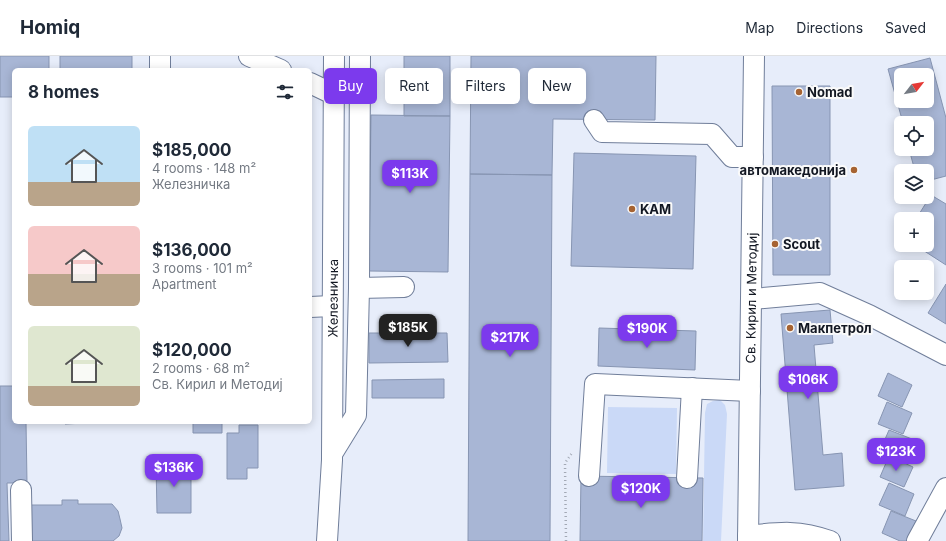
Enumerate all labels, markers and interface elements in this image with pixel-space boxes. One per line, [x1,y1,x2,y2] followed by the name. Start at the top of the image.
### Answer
[20,16,80,39] text: Homiq
[745,19,774,36] text: Map
[796,19,863,36] text: Directions
[885,19,926,36] text: Saved
[324,68,377,104] chip: Buy
[385,68,443,104] chip: Rent
[451,68,520,104] chip: Filters
[528,68,586,104] chip: New
[894,68,934,108] north arrow
[894,68,934,300] map controls
[274,81,296,103] icon: filters
[28,82,99,102] text: 8 homes
[807,84,853,100] place label: Nomad
[794,87,804,97] marker: Nomad
[894,116,934,156] button: locate
[152,140,232,160] text: $185,000
[60,142,108,190] icon: home
[152,160,256,176] text: 4 rooms · 148 m²
[382,160,438,194] pin: $113K
[740,162,846,178] place label: автомакедонија
[894,164,934,204] button: layers
[391,165,429,181] text: $113K
[849,165,859,175] marker: автомакедонија
[152,176,230,192] text: Железничка
[640,201,671,217] place label: KAM
[627,204,637,214] marker: KAM
[894,212,934,252] button: +
[742,233,760,364] street label: Св. Кирил и Методиј
[783,236,820,252] place label: Scout
[770,239,780,249] marker: Scout
[152,240,232,260] text: $136,000
[60,242,108,290] icon: home
[325,259,341,337] street label: Железничка
[152,260,253,276] text: 3 rooms · 101 m²
[894,260,934,300] button: −
[152,276,217,292] text: Apartment
[380,314,436,348] pin: $185K
[619,315,675,349] pin: $190K
[388,319,428,335] text: $185K
[627,320,667,336] text: $190K
[798,320,872,336] place label: Макпетрол
[785,323,795,333] marker: Макпетрол
[482,324,538,358] pin: $217K
[490,329,530,345] text: $217K
[152,340,232,360] text: $120,000
[60,342,108,390] icon: home
[152,360,250,376] text: 2 rooms · 68 m²
[780,366,836,400] pin: $106K
[788,371,828,387] text: $106K
[152,376,283,392] text: Св. Кирил и Методиј
[868,438,924,472] pin: $123K
[876,443,916,459] text: $123K
[146,454,202,488] pin: $136K
[154,459,194,475] text: $136K
[613,475,669,509] pin: $120K
[621,480,661,496] text: $120K

